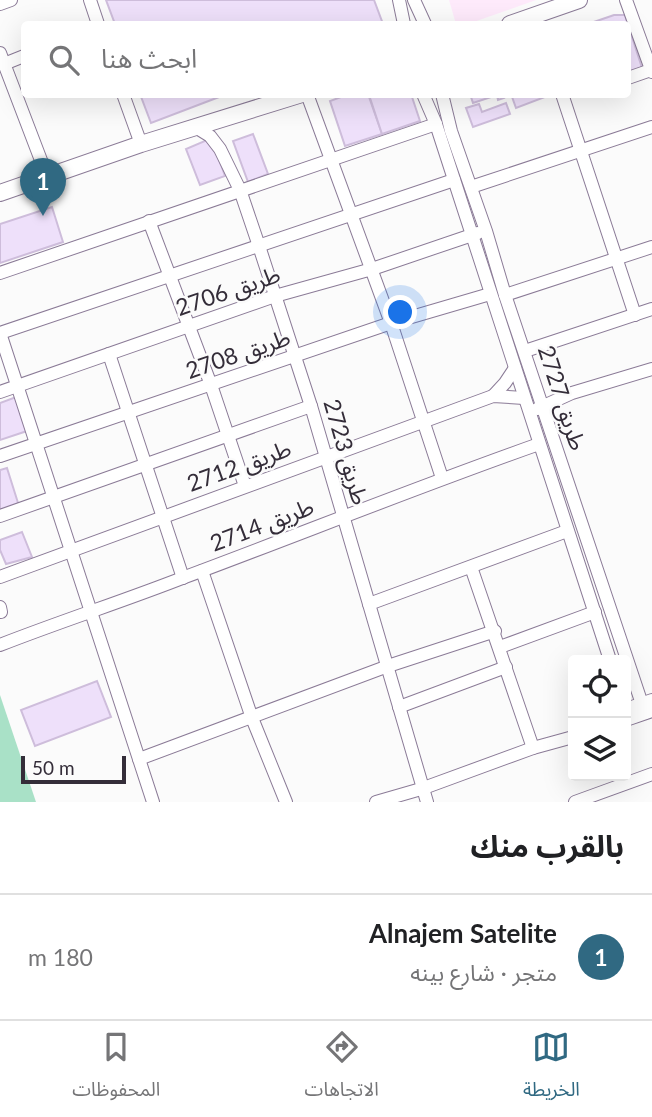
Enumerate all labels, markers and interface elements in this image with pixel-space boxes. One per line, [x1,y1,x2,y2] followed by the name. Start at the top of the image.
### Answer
[21,21,631,98] search box
[45,41,83,79] icon: search
[101,42,197,74] text: ابحث هنا
[20,158,66,216] pin: 1
[172,259,284,322] street label: طريق 2706
[383,295,417,329] your location
[182,322,294,385] street label: طريق 2708
[532,342,593,454] street label: طريق 2727
[318,396,375,508] street label: طريق 2723
[183,433,295,498] street label: طريق 2712
[206,492,318,558] street label: طريق 2714
[568,655,631,781] map controls
[568,655,631,718] button: locate
[568,718,631,781] button: layers
[21,753,126,785] scale bar
[32,756,75,779] text: 50 m
[470,827,624,863] text: بالقرب منك
[369,917,557,949] text: Alnajem Satelite
[28,943,93,971] text: 180 m
[594,943,608,971] text: 1
[410,958,557,986] text: متجر · شارع بينه
[72,1028,160,1110] tab: المحفوظات
[305,1028,379,1110] tab: الاتجاهات
[523,1028,580,1110] tab: الخريطة

